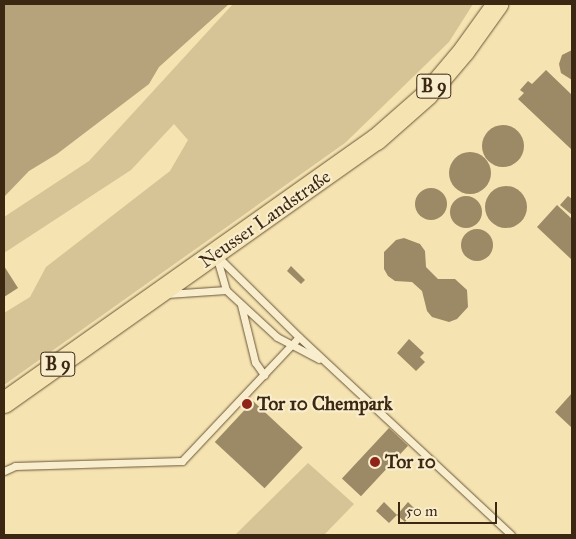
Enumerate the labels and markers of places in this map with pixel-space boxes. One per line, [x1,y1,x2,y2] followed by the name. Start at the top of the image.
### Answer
[257,393,393,415] place label: Tor 10 Chempark
[241,398,253,410] marker: Tor 10 Chempark
[385,451,436,473] place label: Tor 10
[369,456,381,468] marker: Tor 10

